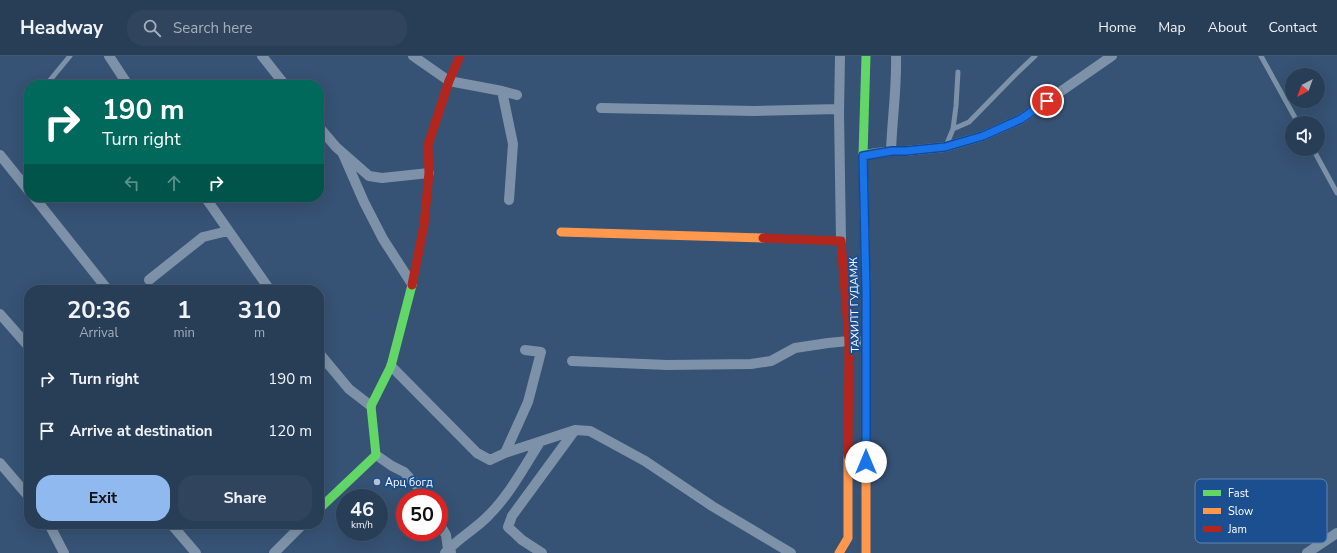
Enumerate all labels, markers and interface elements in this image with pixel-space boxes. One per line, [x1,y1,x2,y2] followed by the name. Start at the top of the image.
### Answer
[127,10,407,46] search box
[20,15,103,41] text: Headway
[141,17,163,39] icon: search
[173,18,253,38] text: Search here
[1098,18,1136,37] text: Home
[1158,18,1186,37] text: Map
[1208,18,1247,37] text: About
[1269,18,1317,37] text: Contact
[1285,68,1325,108] north arrow
[1285,68,1325,156] map controls
[1030,84,1064,118] pin
[1036,90,1058,112] icon: arrive
[102,91,185,129] text: 190 m
[36,96,88,148] icon: right
[1285,116,1325,156] button: sound
[102,127,181,151] text: Turn right
[121,172,143,194] icon: left
[163,172,185,194] icon: ahead
[205,172,227,194] icon: right
[846,257,863,353] street label: ТАХИЛТ ГУДАМЖ
[67,294,130,326] text: 20:36
[177,294,191,326] text: 1
[238,294,281,326] text: 310
[79,324,118,342] text: Arrival
[173,324,195,342] text: min
[254,324,265,342] text: m
[36,368,58,390] icon: right
[70,369,139,389] text: Turn right
[268,369,312,389] text: 190 m
[36,420,58,442] icon: arrive
[70,421,213,441] text: Arrive at destination
[268,421,312,441] text: 120 m
[845,441,887,483] position arrow
[36,475,170,521] button: Exit
[178,475,312,521] button: Share
[385,475,433,490] place label: Арц богд
[372,477,382,487] marker: Арц богд
[1195,479,1327,543] legend
[1228,486,1249,501] text: Fast
[396,489,448,541] speed limit sign: 50
[350,496,374,523] text: 46
[1228,504,1253,519] text: Slow
[351,518,373,532] text: km/h
[1227,522,1247,537] text: Jam

